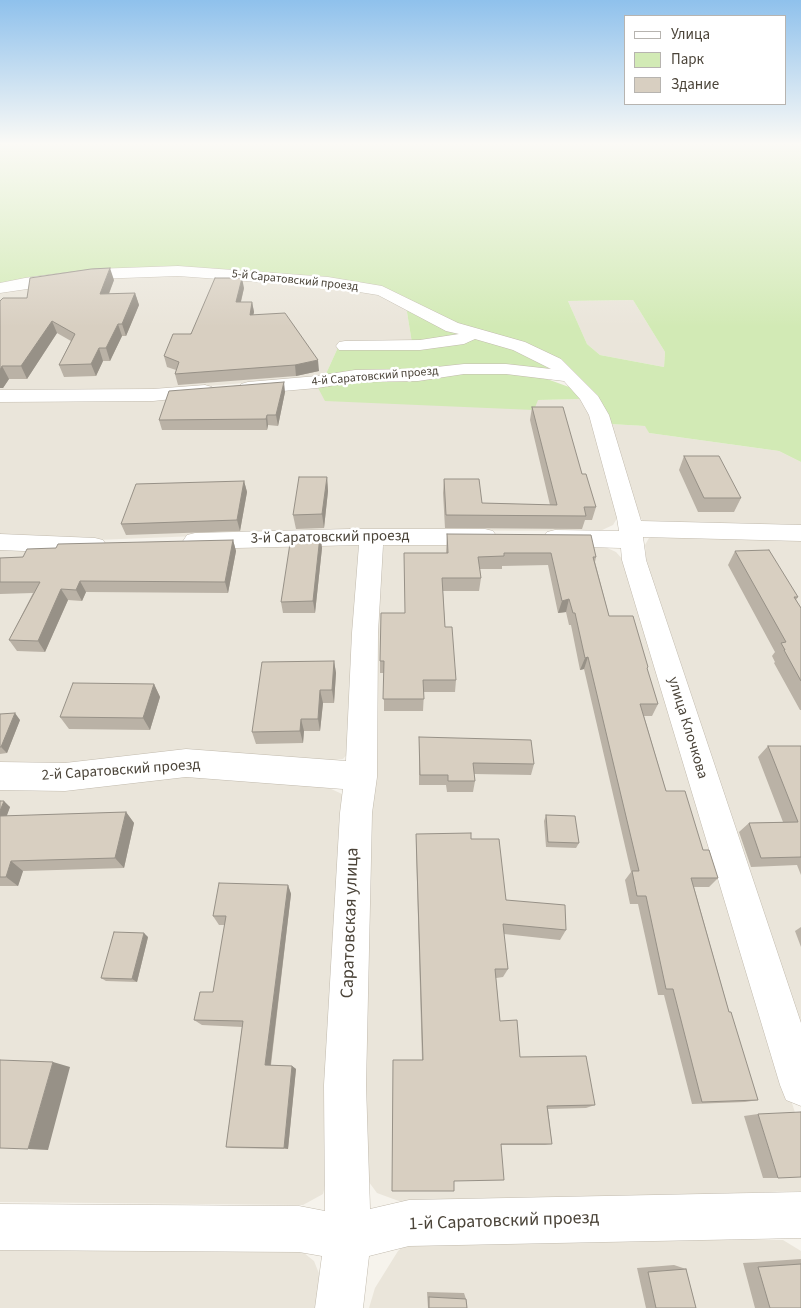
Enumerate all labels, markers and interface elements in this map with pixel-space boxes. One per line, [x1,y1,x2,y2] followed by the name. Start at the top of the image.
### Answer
[624,15,786,105] legend
[671,24,710,45] text: Улица
[671,49,704,70] text: Парк
[671,74,719,95] text: Здание
[231,267,359,295] street label: 5-й Саратовский проезд
[311,364,439,390] street label: 4-й Саратовский проезд
[250,528,410,548] street label: 3-й Саратовский проезд
[663,675,711,781] street label: улица Клочкова
[41,756,201,786] street label: 2-й Саратовский проезд
[338,847,364,999] street label: Саратовская улица
[408,1208,600,1236] street label: 1-й Саратовский проезд

